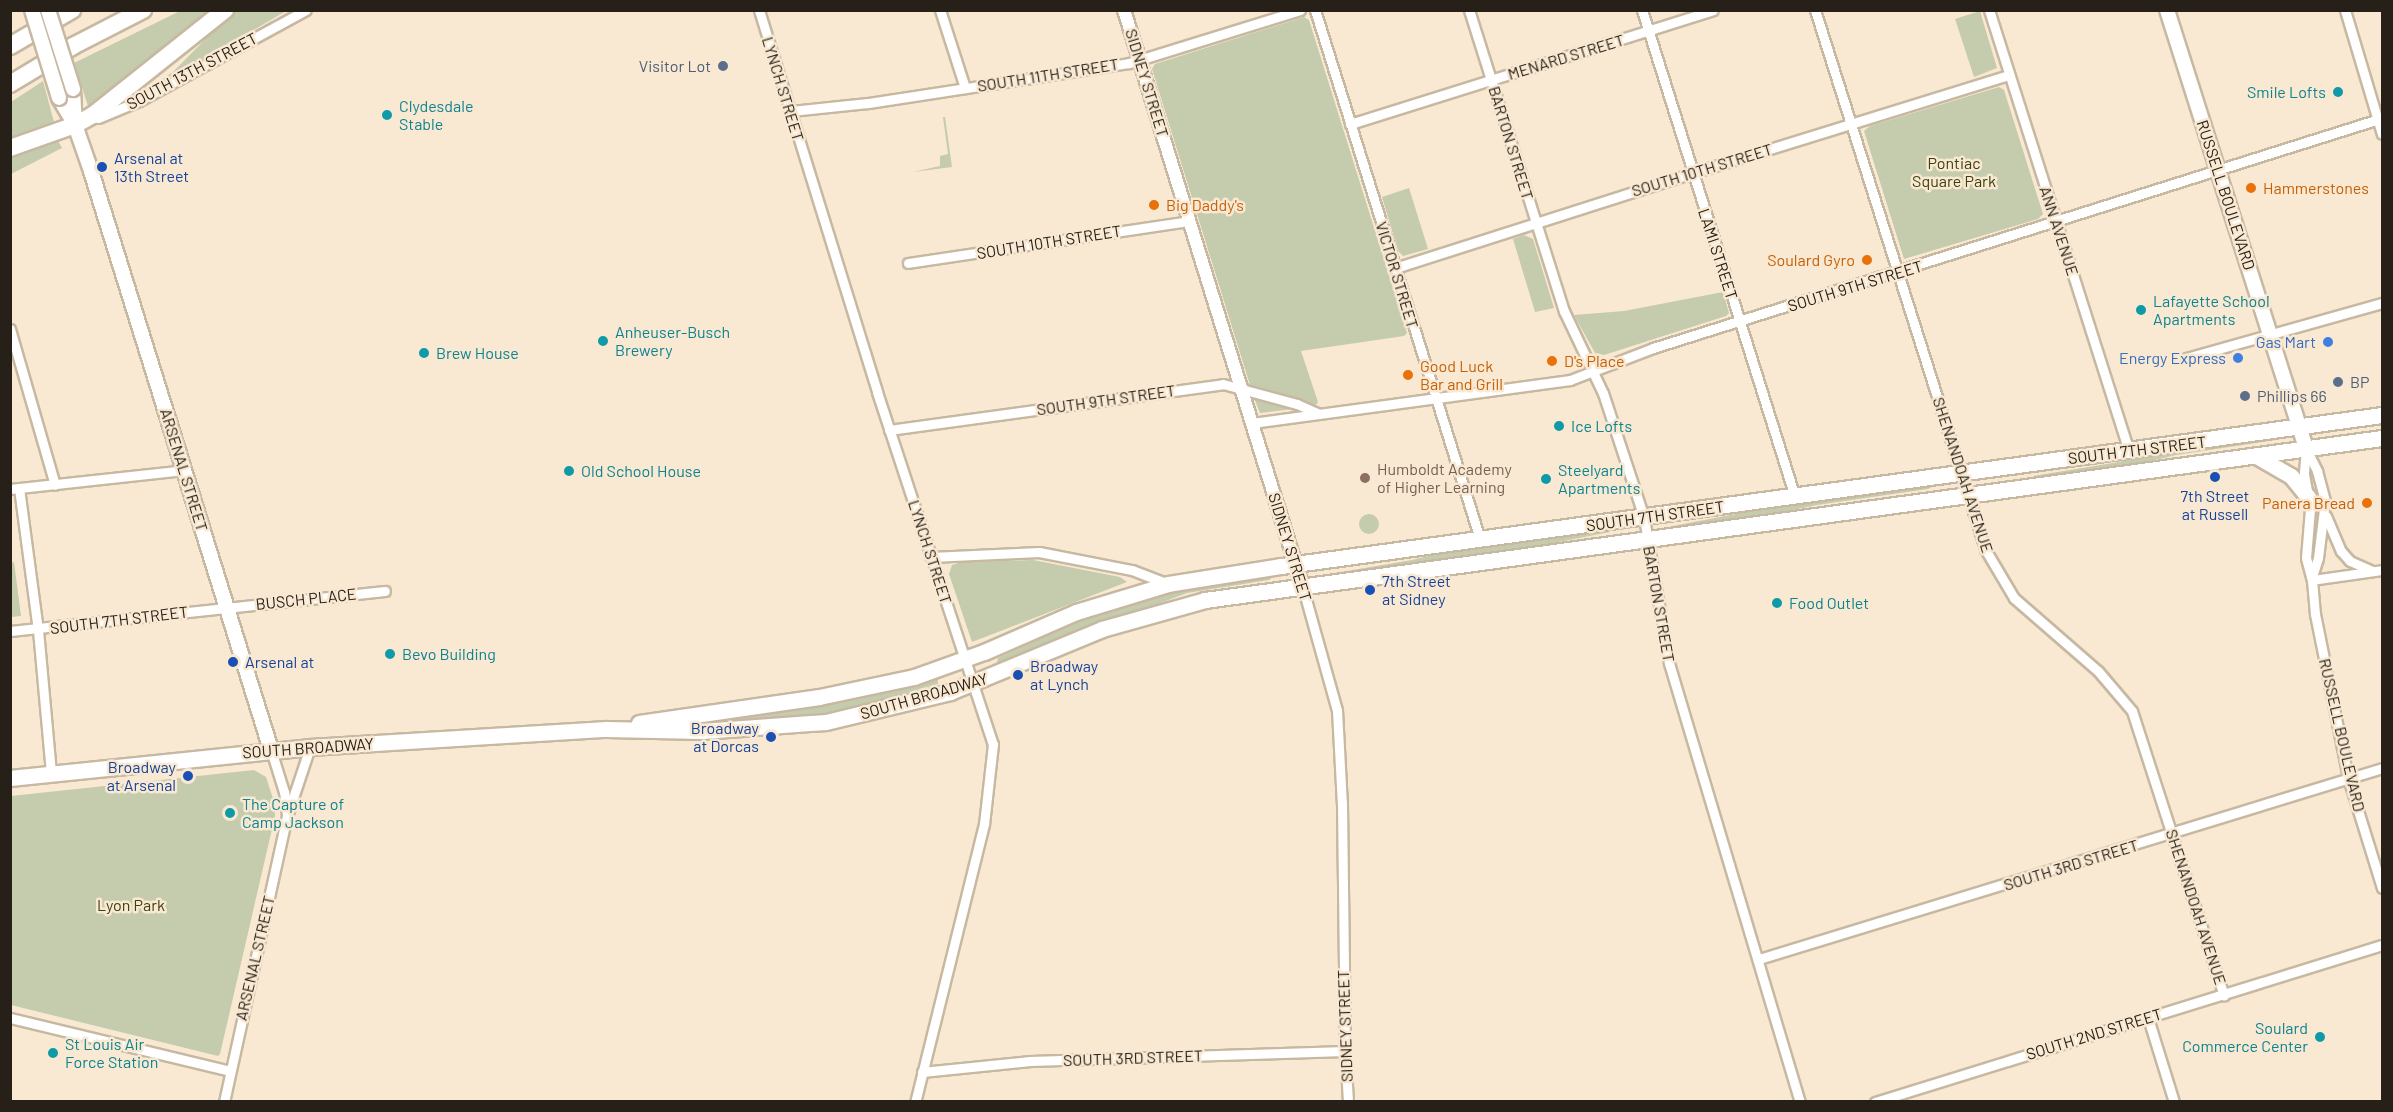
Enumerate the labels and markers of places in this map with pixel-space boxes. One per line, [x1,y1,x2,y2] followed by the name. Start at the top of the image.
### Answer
[639,56,711,76] place label: Visitor Lot
[716,59,730,73] marker: Visitor Lot
[2247,82,2326,102] place label: Smile Lofts
[2331,85,2345,99] marker: Smile Lofts
[399,96,473,134] place label: Clydesdale Stable
[380,108,394,122] marker: Clydesdale Stable
[114,148,189,186] place label: Arsenal at 13th Street
[95,160,109,174] marker: Arsenal at 13th Street
[2263,178,2369,198] place label: Hammerstones
[2244,181,2258,195] marker: Hammerstones
[1166,195,1244,215] place label: Big Daddy's
[1147,198,1161,212] marker: Big Daddy's
[1767,250,1855,270] place label: Soulard Gyro
[1860,253,1874,267] marker: Soulard Gyro
[2153,291,2270,329] place label: Lafayette School Apartments
[2134,303,2148,317] marker: Lafayette School Apartments
[615,322,730,360] place label: Anheuser-Busch Brewery
[2256,332,2316,352] place label: Gas Mart
[596,334,610,348] marker: Anheuser-Busch Brewery
[2321,335,2335,349] marker: Gas Mart
[436,343,519,363] place label: Brew House
[417,346,431,360] marker: Brew House
[2119,348,2226,368] place label: Energy Express
[1564,351,1625,371] place label: D's Place
[2231,351,2245,365] marker: Energy Express
[1545,354,1559,368] marker: D's Place
[1420,356,1503,394] place label: Good Luck Bar and Grill
[1401,368,1415,382] marker: Good Luck Bar and Grill
[2350,372,2370,392] place label: BP
[2331,375,2345,389] marker: BP
[2257,386,2327,406] place label: Phillips 66
[2238,389,2252,403] marker: Phillips 66
[1571,416,1632,436] place label: Ice Lofts
[1552,419,1566,433] marker: Ice Lofts
[1377,459,1512,497] place label: Humboldt Academy of Higher Learning
[1558,460,1640,498] place label: Steelyard Apartments
[581,461,701,481] place label: Old School House
[562,464,576,478] marker: Old School House
[2208,470,2222,484] marker: 7th Street at Russell
[1358,471,1372,485] marker: Humboldt Academy of Higher Learning
[1539,472,1553,486] marker: Steelyard Apartments
[2181,486,2249,524] place label: 7th Street at Russell
[2262,493,2355,513] place label: Panera Bread
[2360,496,2374,510] marker: Panera Bread
[1382,571,1451,609] place label: 7th Street at Sidney
[1363,583,1377,597] marker: 7th Street at Sidney
[1789,593,1869,613] place label: Food Outlet
[1770,596,1784,610] marker: Food Outlet
[402,644,496,664] place label: Bevo Building
[383,647,397,661] marker: Bevo Building
[245,652,314,672] place label: Arsenal at
[226,655,240,669] marker: Arsenal at
[1030,656,1098,694] place label: Broadway at Lynch
[1011,668,1025,682] marker: Broadway at Lynch
[691,718,759,756] place label: Broadway at Dorcas
[764,730,778,744] marker: Broadway at Dorcas
[107,757,176,795] place label: Broadway at Arsenal
[181,769,195,783] marker: Broadway at Arsenal
[242,794,344,832] place label: The Capture of Camp Jackson
[223,806,237,820] marker: The Capture of Camp Jackson
[2182,1018,2308,1056] place label: Soulard Commerce Center
[2313,1030,2327,1044] marker: Soulard Commerce Center
[65,1034,158,1072] place label: St Louis Air Force Station
[46,1046,60,1060] marker: St Louis Air Force Station

